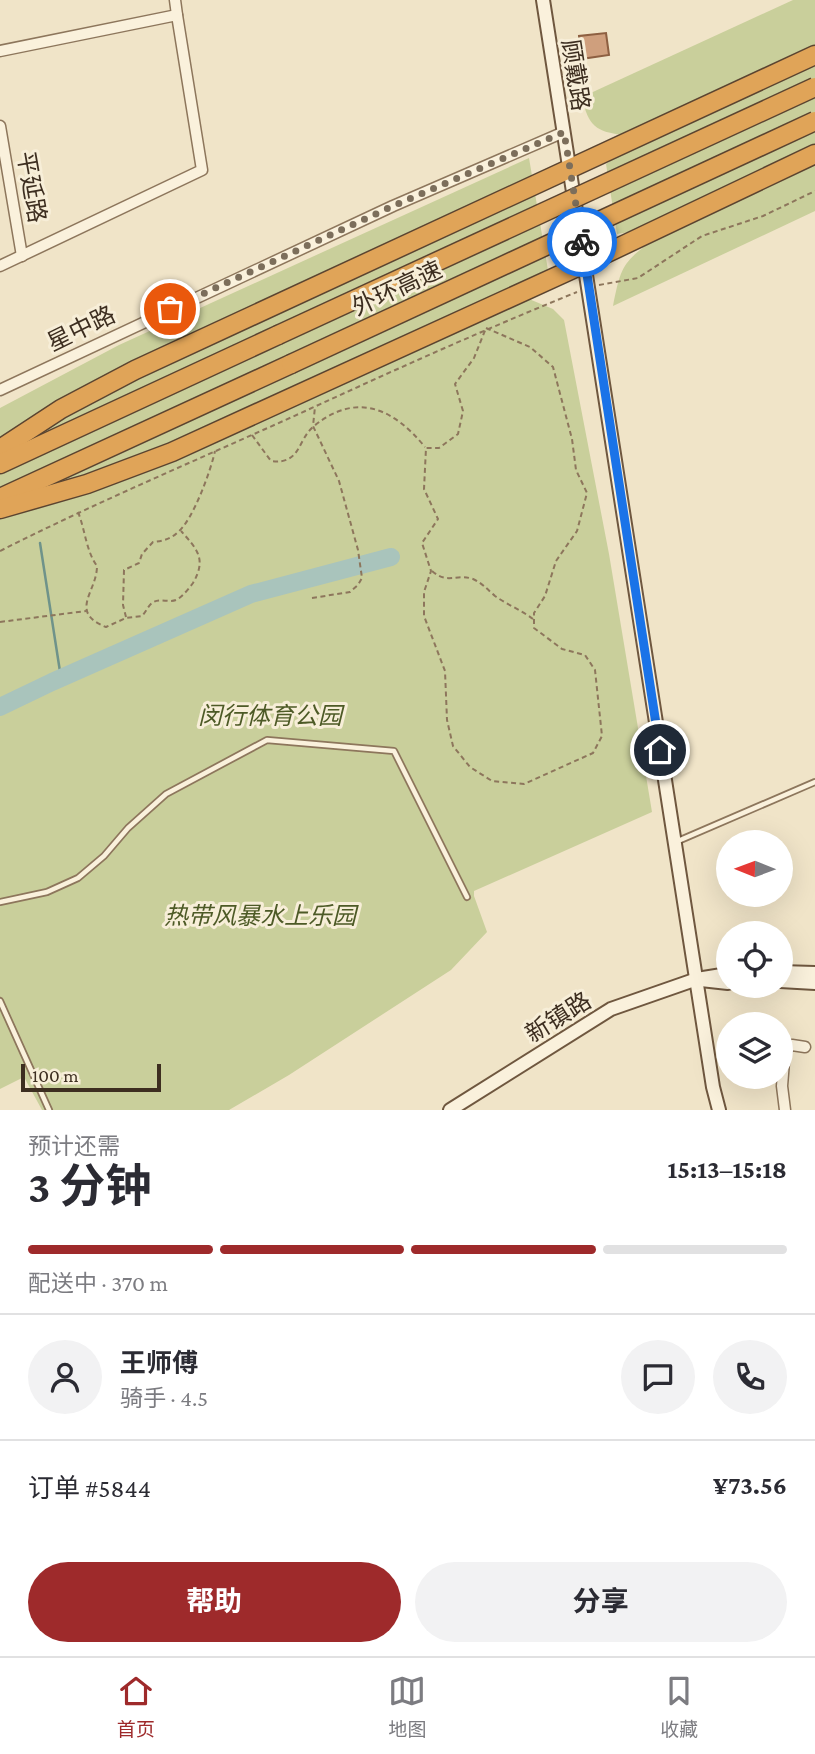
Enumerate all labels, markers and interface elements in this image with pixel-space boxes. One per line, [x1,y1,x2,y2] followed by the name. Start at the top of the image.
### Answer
[557,37,595,113] street label: 顾戴路
[12,149,52,225] street label: 平延路
[547,207,617,277] courier
[563,223,601,261] icon: bike
[348,255,446,321] street label: 外环高速
[140,279,200,339] pin
[151,290,189,328] icon: bag
[43,300,119,356] street label: 星中路
[198,702,345,729] park label: 闵行体育公园
[630,720,690,780] pin
[641,731,679,769] icon: home
[716,830,793,906] north arrow
[716,830,793,1089] map controls
[164,902,359,929] park label: 热带风暴水上乐园
[716,921,793,998] button: locate
[520,986,596,1048] street label: 新镇路
[716,1012,793,1089] button: layers
[21,1061,161,1093] scale bar
[32,1065,79,1086] text: 100 m
[28,1133,120,1159] text: 预计还需
[668,1155,787,1184] text: 15:13–15:18
[28,1161,151,1212] text: 3 分钟
[28,1270,168,1296] text: 配送中 · 370 m
[28,1340,102,1414] button: person
[621,1340,695,1414] button: chat
[713,1340,787,1414] button: phone
[120,1349,198,1378] text: 王师傅
[120,1385,208,1411] text: 骑手 · 4.5
[713,1471,787,1500] text: ¥73.56
[28,1474,151,1503] text: 订单 #5844
[28,1562,401,1642] button: 帮助
[415,1562,787,1642] button: 分享
[117,1672,155,1741] tab: 首页
[388,1672,426,1741] tab: 地图
[660,1672,698,1741] tab: 收藏

